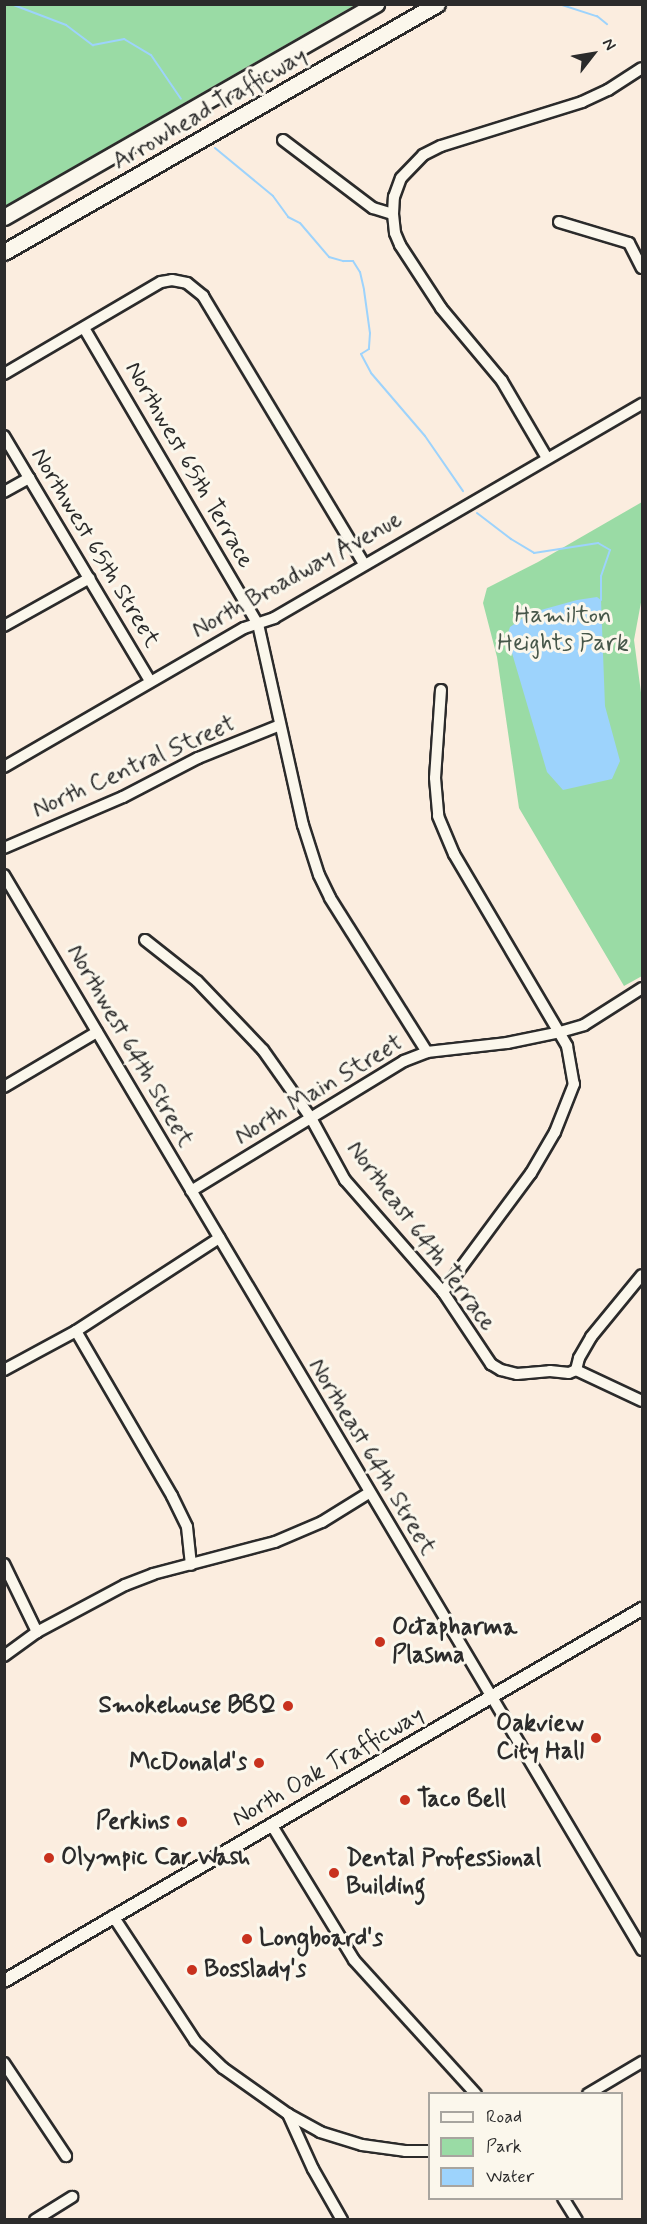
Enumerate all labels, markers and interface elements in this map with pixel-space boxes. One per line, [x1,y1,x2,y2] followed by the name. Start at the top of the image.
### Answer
[563,24,623,84] north arrow
[597,34,621,54] text: N
[108,42,312,176] street label: Arrowhead Trafficway
[118,357,260,573] street label: Northwest 65th Terrace
[24,443,166,653] street label: Northwest 65th Street
[185,504,409,646] street label: North Broadway Avenue
[498,602,628,658] park label: Hamilton Heights Park
[29,710,239,824] street label: North Central Street
[60,939,200,1153] street label: Northwest 64th Street
[230,1029,408,1151] street label: North Main Street
[340,1135,502,1337] street label: Northeast 64th Terrace
[302,1353,442,1561] street label: Northeast 64th Street
[392,1614,517,1670] place label: Octapharma Plasma
[373,1635,387,1649] marker: Octapharma Plasma
[98,1692,276,1720] place label: Smokehouse BBQ
[281,1699,295,1713] marker: Smokehouse BBQ
[229,1702,427,1832] street label: North Oak Trafficway
[496,1710,584,1766] place label: Oakview City Hall
[589,1731,603,1745] marker: Oakview City Hall
[129,1749,247,1777] place label: McDonald's
[252,1756,266,1770] marker: McDonald's
[417,1786,505,1814] place label: Taco Bell
[398,1793,412,1807] marker: Taco Bell
[96,1808,170,1836] place label: Perkins
[175,1815,189,1829] marker: Perkins
[61,1844,254,1872] place label: Olympic Car Wash
[346,1845,542,1901] place label: Dental Professional Building
[42,1851,56,1865] marker: Olympic Car Wash
[327,1866,341,1880] marker: Dental Professional Building
[259,1925,383,1953] place label: Longboard's
[240,1932,254,1946] marker: Longboard's
[204,1956,306,1984] place label: Bosslady's
[185,1963,199,1977] marker: Bosslady's
[428,2092,623,2200] legend
[486,2105,522,2129] text: Road
[486,2135,522,2159] text: Park
[486,2165,534,2189] text: Water

